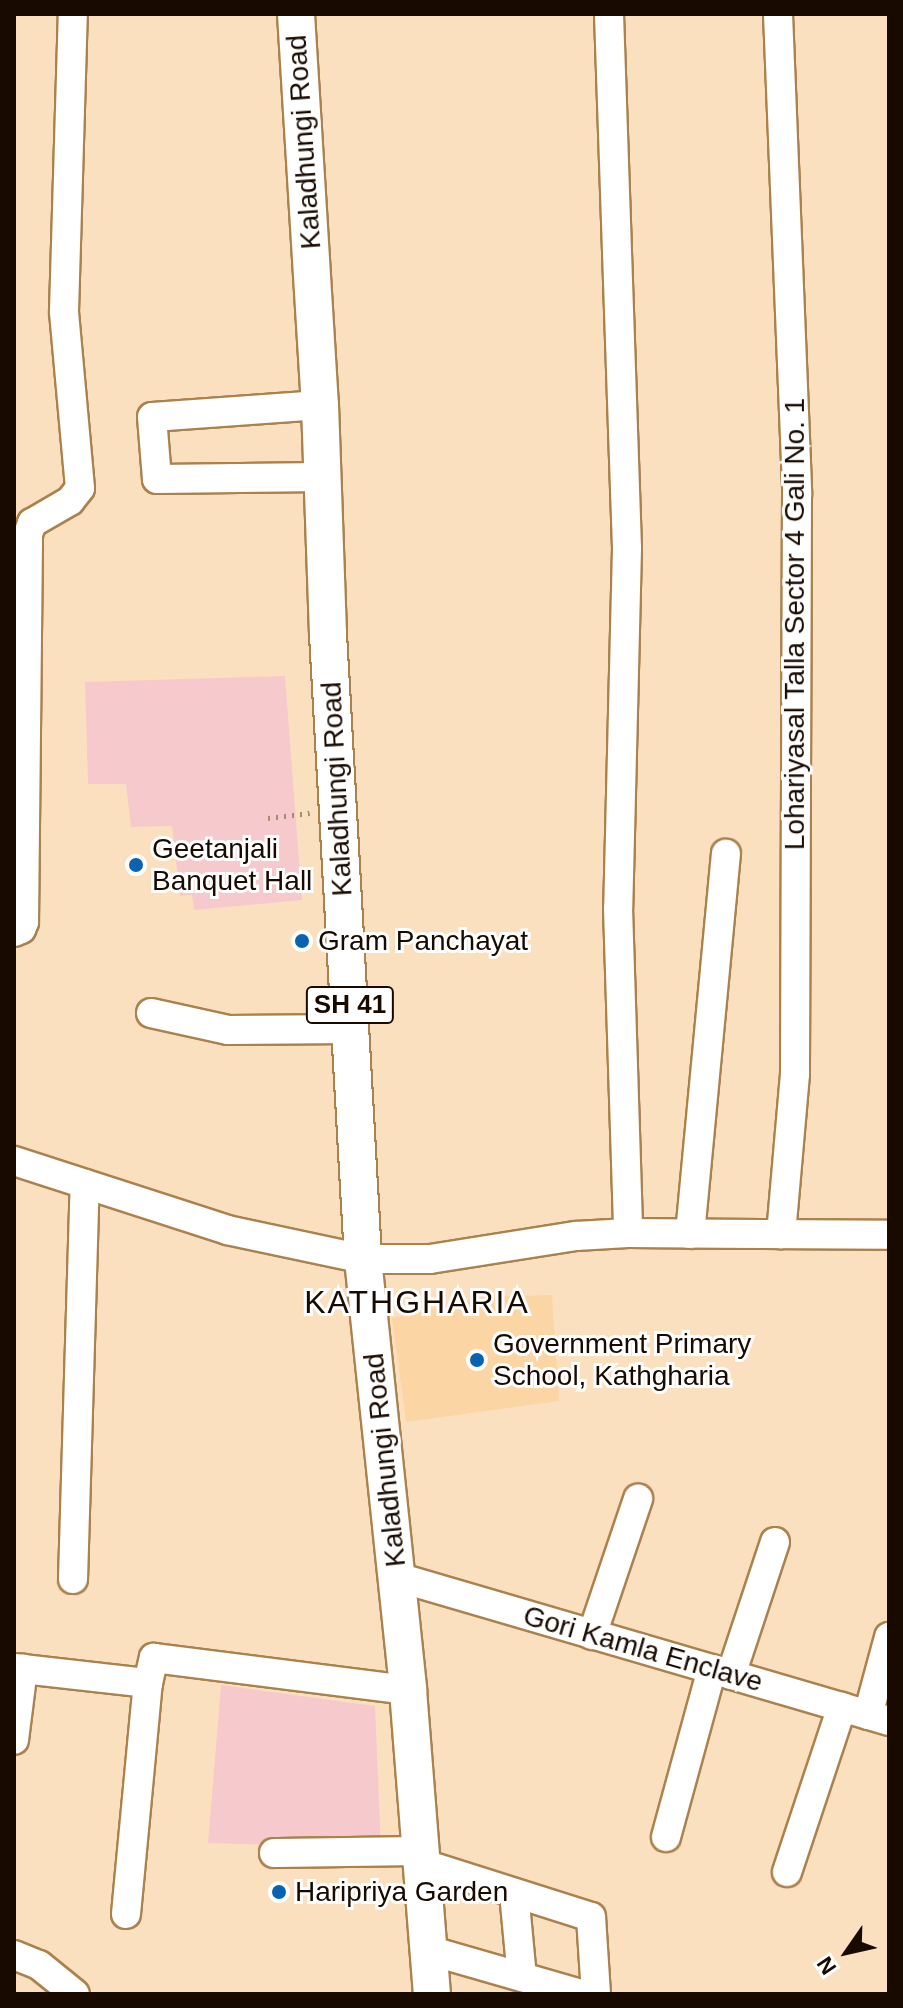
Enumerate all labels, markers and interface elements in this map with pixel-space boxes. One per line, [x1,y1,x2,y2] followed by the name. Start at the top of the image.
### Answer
[280,34,328,250] street label: Kaladhungi Road
[778,398,812,850] street label: Lohariyasal Talla Sector 4 Gali No. 1
[315,681,359,897] street label: Kaladhungi Road
[152,832,312,898] place label: Geetanjali Banquet Hall
[127,856,145,874] marker: Geetanjali Banquet Hall
[318,924,528,958] place label: Gram Panchayat
[293,932,311,950] marker: Gram Panchayat
[304,983,396,1027] road number: SH 41
[304,1283,530,1321] district label: KATHGHARIA
[493,1327,751,1393] place label: Government Primary School, Kathgharia
[357,1351,413,1569] street label: Kaladhungi Road
[468,1351,486,1369] marker: Government Primary School, Kathgharia
[519,1599,767,1699] street label: Gori Kamla Enclave
[295,1875,508,1909] place label: Haripriya Garden
[270,1883,288,1901] marker: Haripriya Garden
[807,1912,887,1992] north arrow
[812,1952,841,1979] text: N

